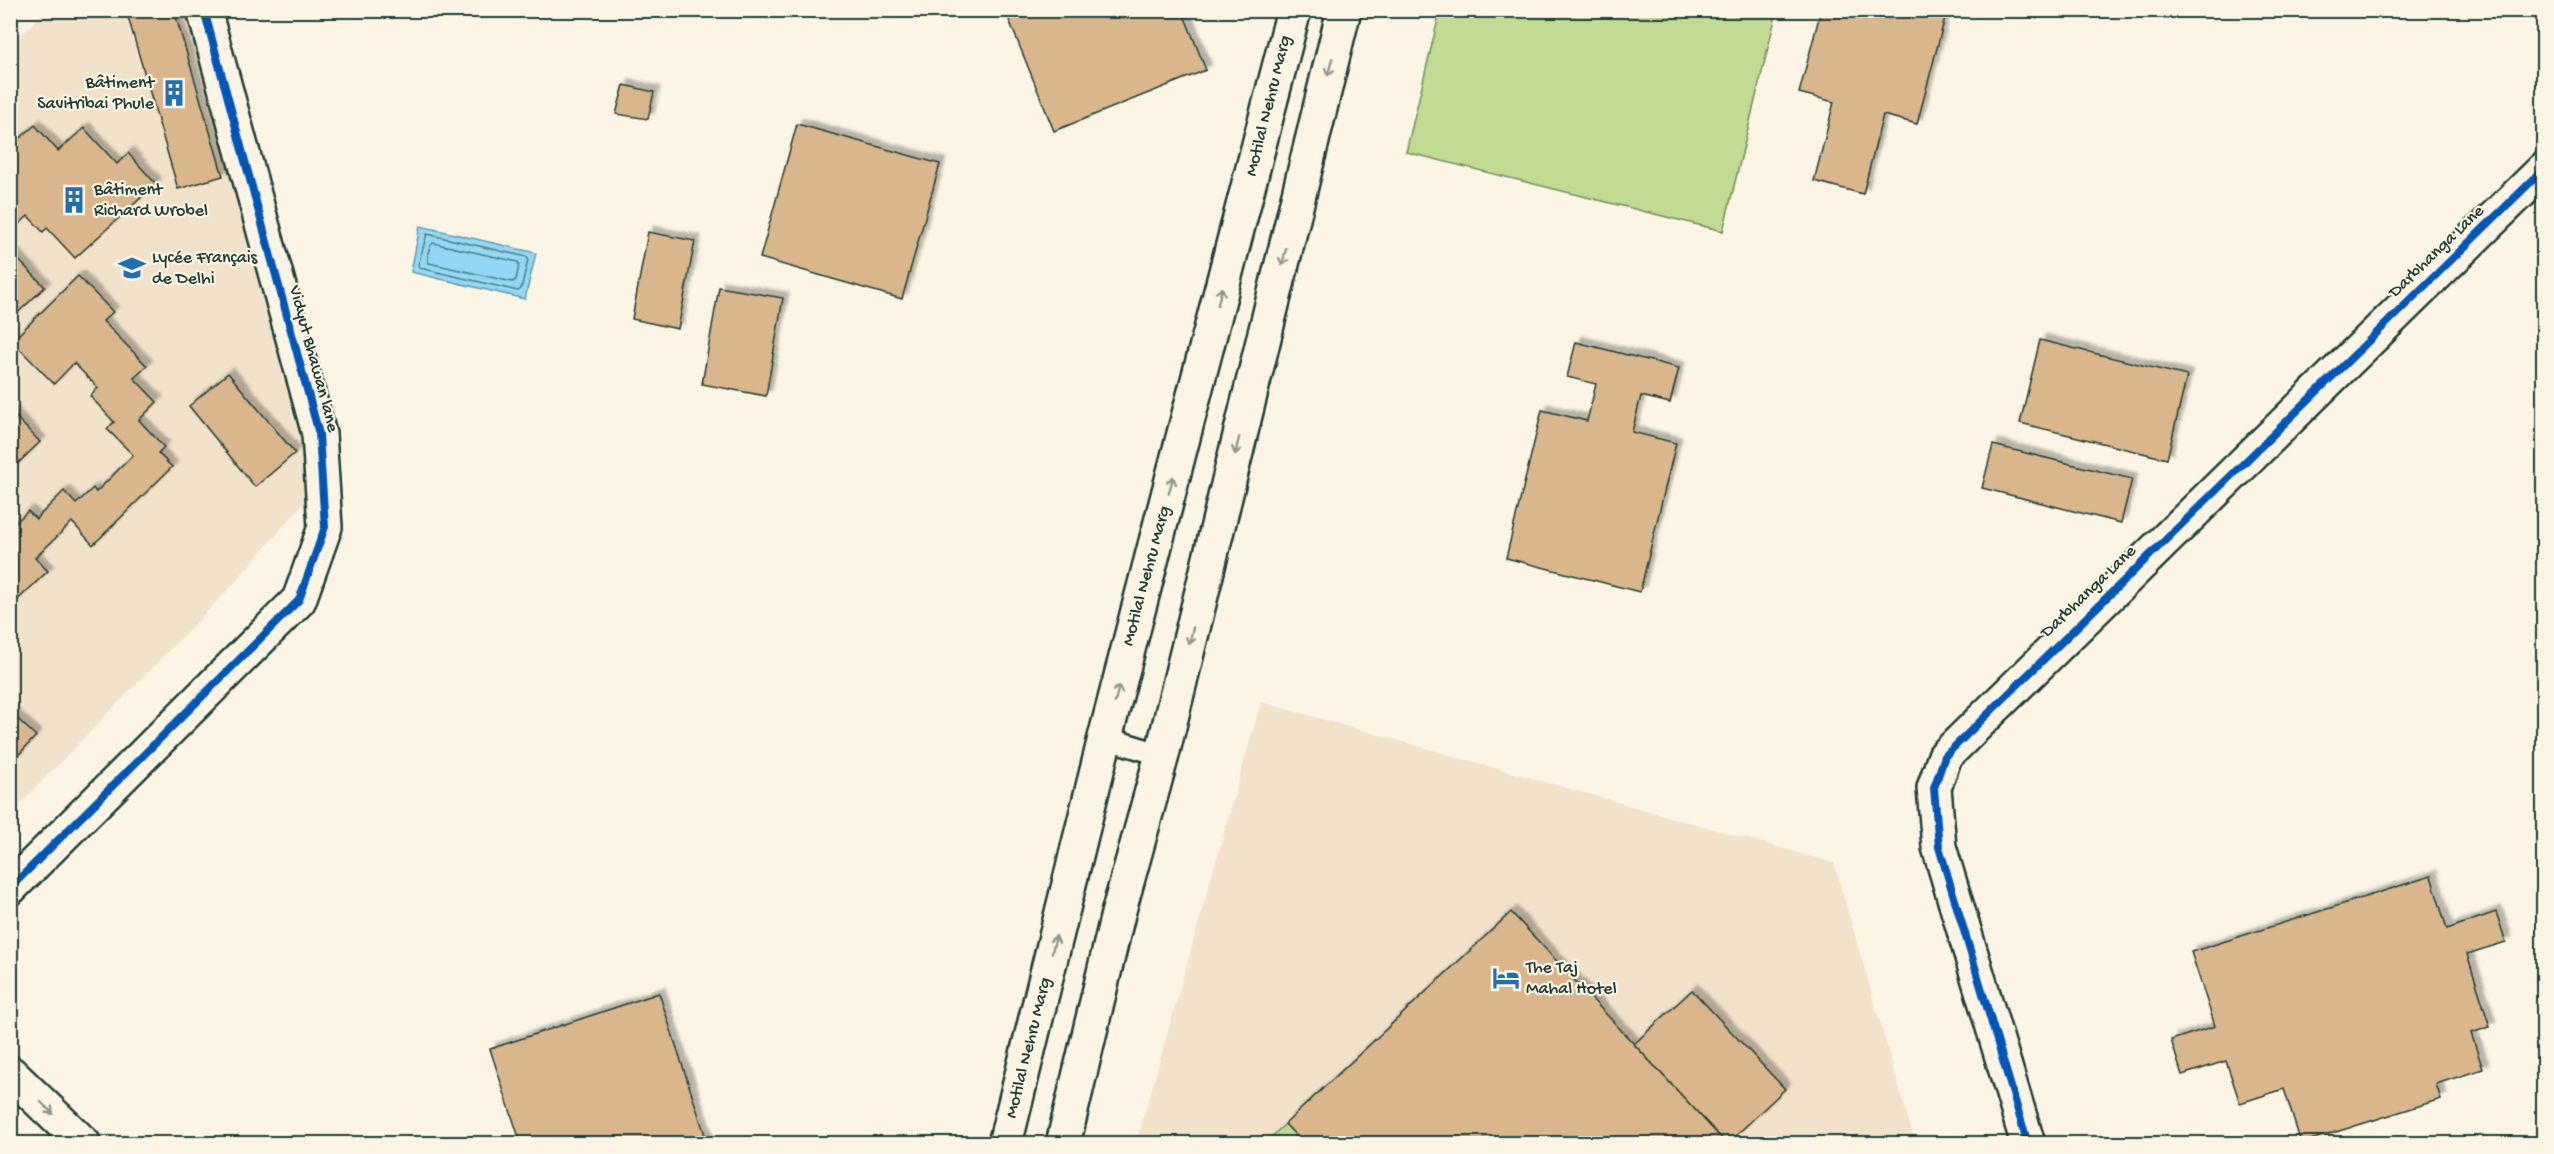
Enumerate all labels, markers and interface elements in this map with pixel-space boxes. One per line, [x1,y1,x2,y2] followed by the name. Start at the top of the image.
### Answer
[1241,34,1297,178] street label: Motilal Nehru Marg
[1323,58,1335,77] one-way arrow
[37,73,156,115] place label: Bâtiment Savitribai Phule
[159,78,189,108] building icon: Bâtiment Savitribai Phule
[93,180,208,222] place label: Bâtiment Richard Wrobel
[59,185,89,215] building icon: Bâtiment Richard Wrobel
[2384,201,2490,304] street label: Darbhanga Lane
[1277,247,1289,266] one-way arrow
[152,248,259,290] place label: Lycée Français de Delhi
[117,253,147,283] school or university icon: Lycée Français de Delhi
[283,282,343,435] street label: Vidyut Bhawan lane
[1215,287,1226,306] one-way arrow
[1231,436,1243,455] one-way arrow
[1166,475,1177,494] one-way arrow
[1118,504,1176,648] street label: Motilal Nehru Marg
[2036,541,2142,644] street label: Darbhanga Lane
[1184,626,1196,645] one-way arrow
[1112,685,1123,704] one-way arrow
[1049,935,1061,954] one-way arrow
[1525,958,1617,1000] place label: The Taj Mahal Hotel
[1491,963,1521,993] hotel icon: The Taj Mahal Hotel
[1001,976,1057,1120] street label: Motilal Nehru Marg
[40,1101,55,1116] one-way arrow

